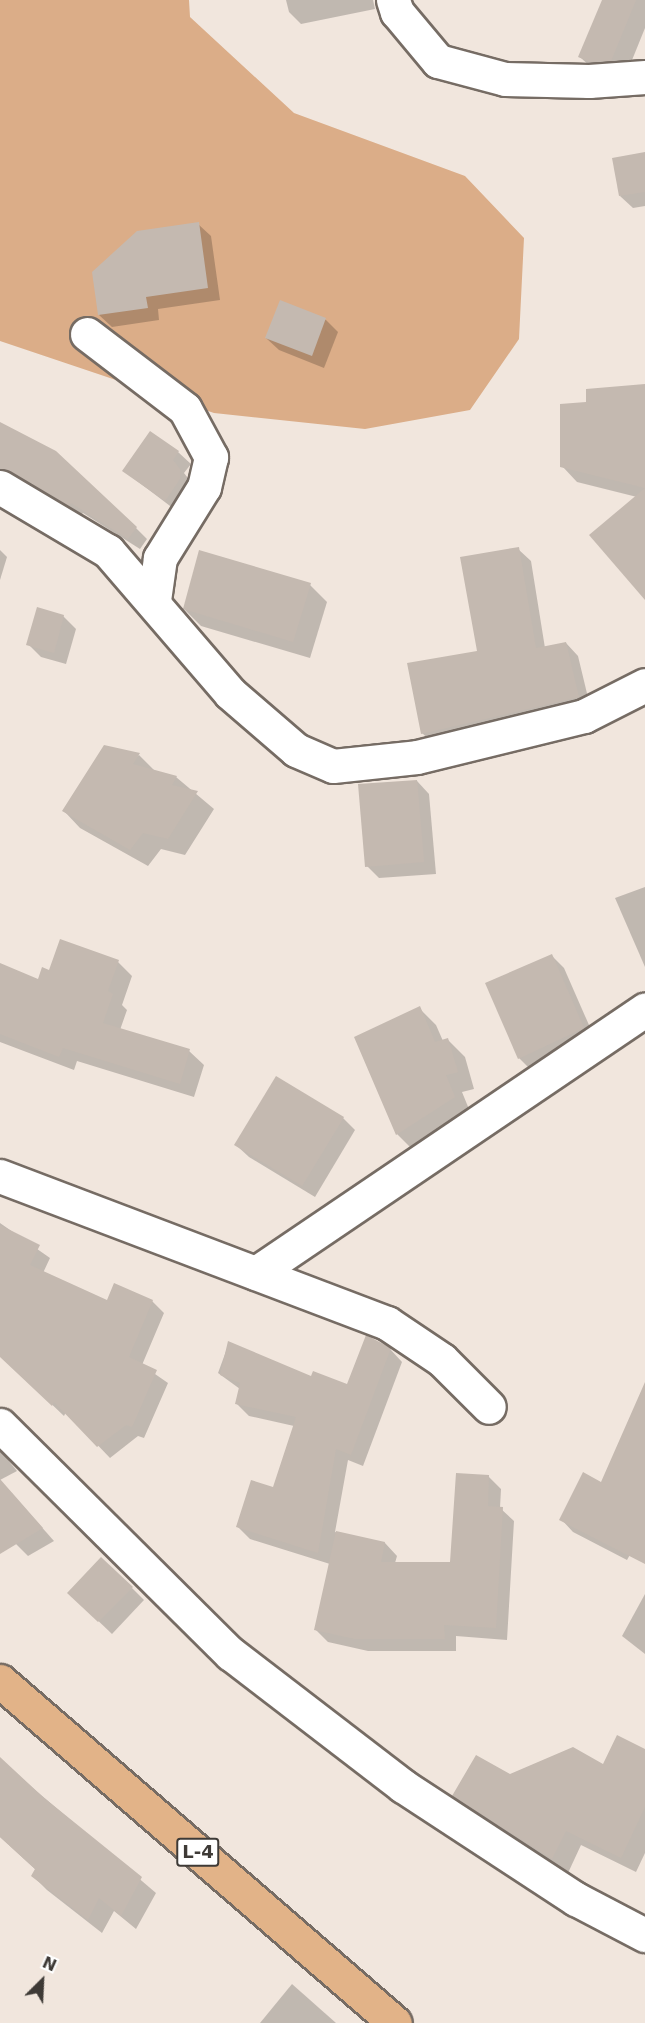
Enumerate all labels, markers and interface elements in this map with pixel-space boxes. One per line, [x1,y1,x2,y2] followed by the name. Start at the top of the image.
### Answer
[176,1837,220,1867] road number: L-4
[12,1951,72,2011] north arrow
[40,1953,59,1975] text: N

